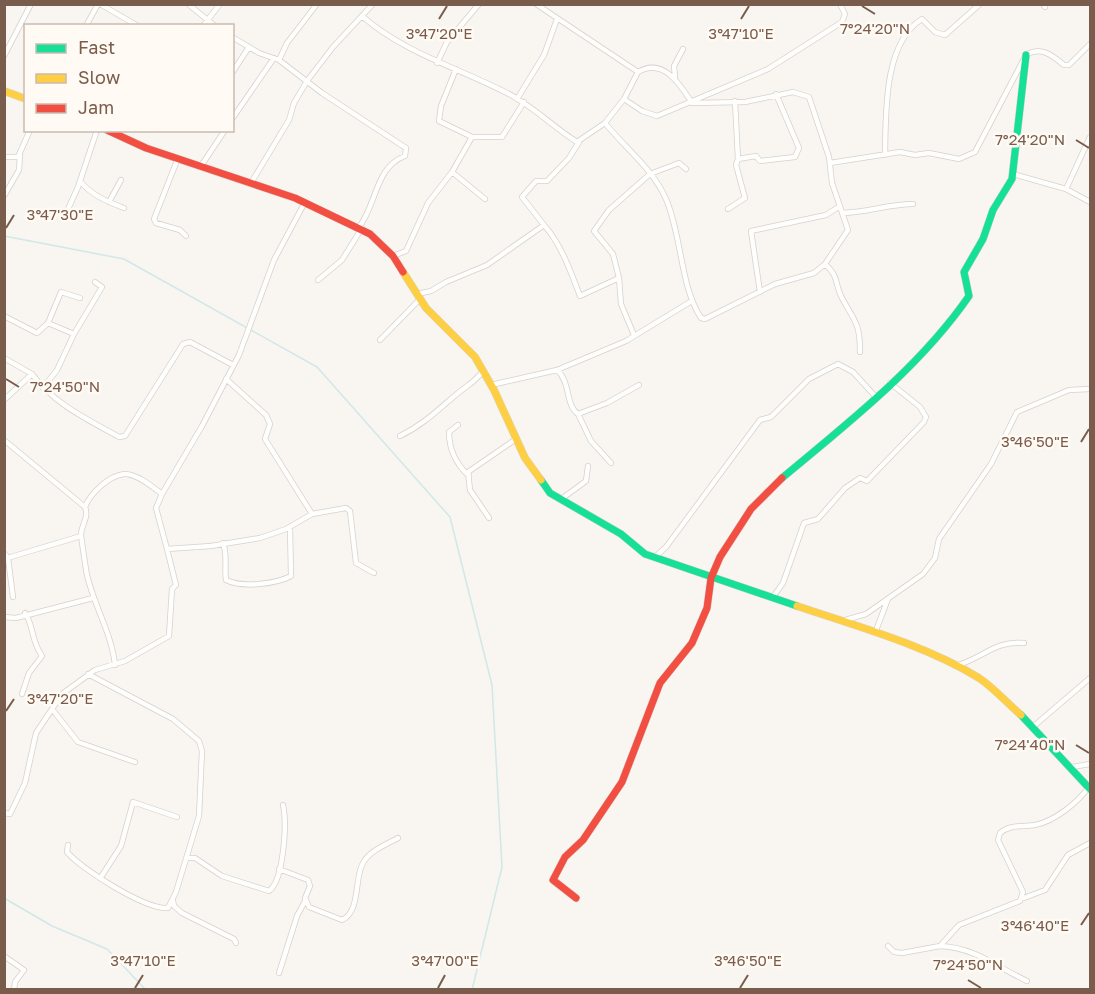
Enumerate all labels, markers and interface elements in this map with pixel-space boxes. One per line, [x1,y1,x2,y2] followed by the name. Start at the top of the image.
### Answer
[840,19,910,37] text: 7°24'20"N
[24,24,234,132] legend
[406,24,472,42] text: 3°47'20"E
[708,24,774,42] text: 3°47'10"E
[78,36,115,58] text: Fast
[78,66,121,88] text: Slow
[78,96,114,118] text: Jam
[995,130,1065,148] text: 7°24'20"N
[27,205,93,223] text: 3°47'30"E
[30,377,100,395] text: 7°24'50"N
[1001,432,1069,450] text: 3°46'50"E
[27,689,93,707] text: 3°47'20"E
[995,735,1065,753] text: 7°24'40"N
[1001,916,1069,934] text: 3°46'40"E
[110,951,176,969] text: 3°47'10"E
[411,951,479,969] text: 3°47'00"E
[714,951,782,969] text: 3°46'50"E
[933,955,1003,973] text: 7°24'50"N

